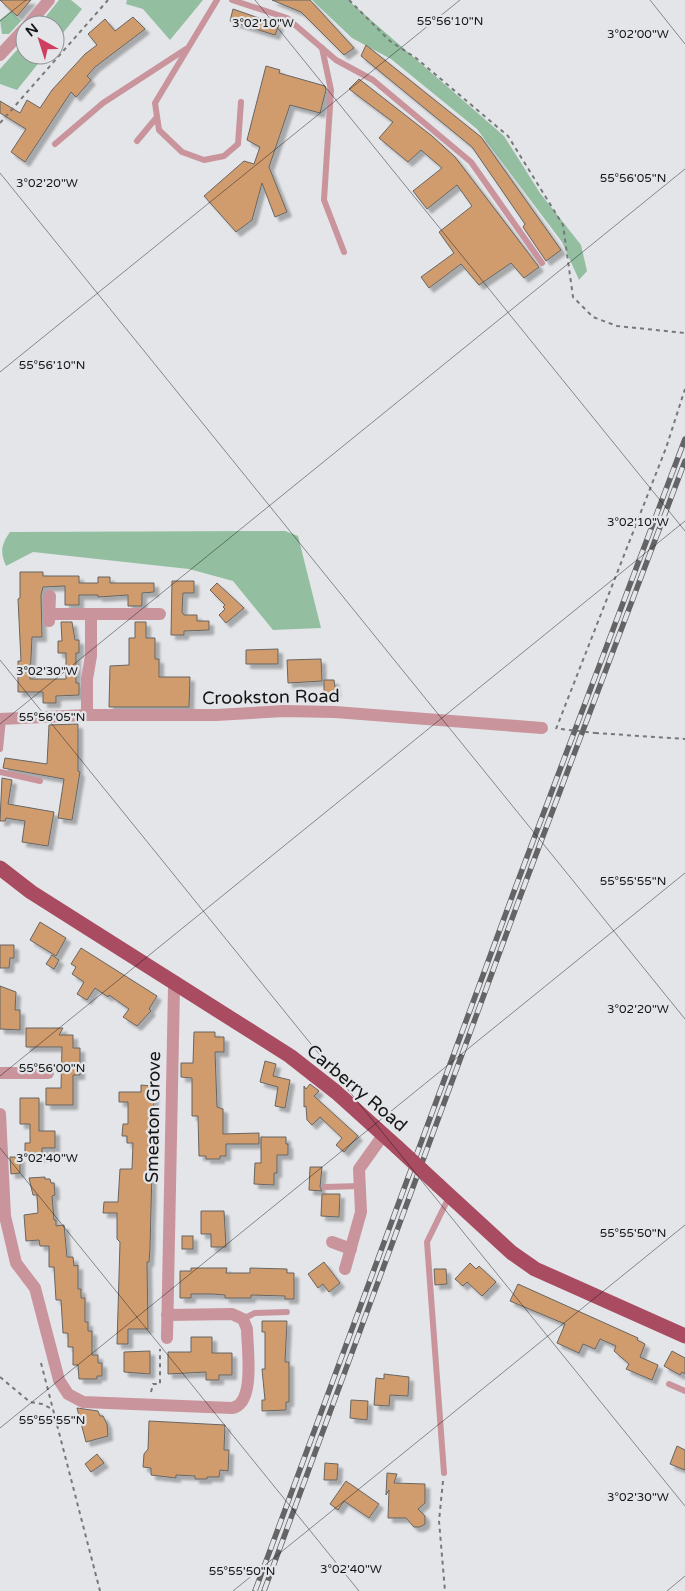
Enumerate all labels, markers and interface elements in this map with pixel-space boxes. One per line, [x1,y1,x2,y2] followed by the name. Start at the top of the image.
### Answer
[417,14,483,28] text: 55°56'10"N
[15,15,65,65] north arrow
[232,16,294,30] text: 3°02'10"W
[22,20,42,40] text: N
[607,27,669,41] text: 3°02'00"W
[600,171,666,185] text: 55°56'05"N
[16,176,78,190] text: 3°02'20"W
[19,358,85,372] text: 55°56'10"N
[607,515,669,529] text: 3°02'10"W
[16,664,78,678] text: 3°02'30"W
[202,685,340,709] street label: Crookston Road
[19,710,85,724] text: 55°56'05"N
[600,874,666,888] text: 55°55'55"N
[607,1002,669,1016] text: 3°02'20"W
[302,1040,412,1136] street label: Carberry Road
[141,1051,165,1183] street label: Smeaton Grove
[19,1061,85,1075] text: 55°56'00"N
[16,1151,78,1165] text: 3°02'40"W
[600,1226,666,1240] text: 55°55'50"N
[19,1413,85,1427] text: 55°55'55"N
[607,1490,669,1504] text: 3°02'30"W
[320,1562,382,1576] text: 3°02'40"W
[209,1564,275,1578] text: 55°55'50"N

